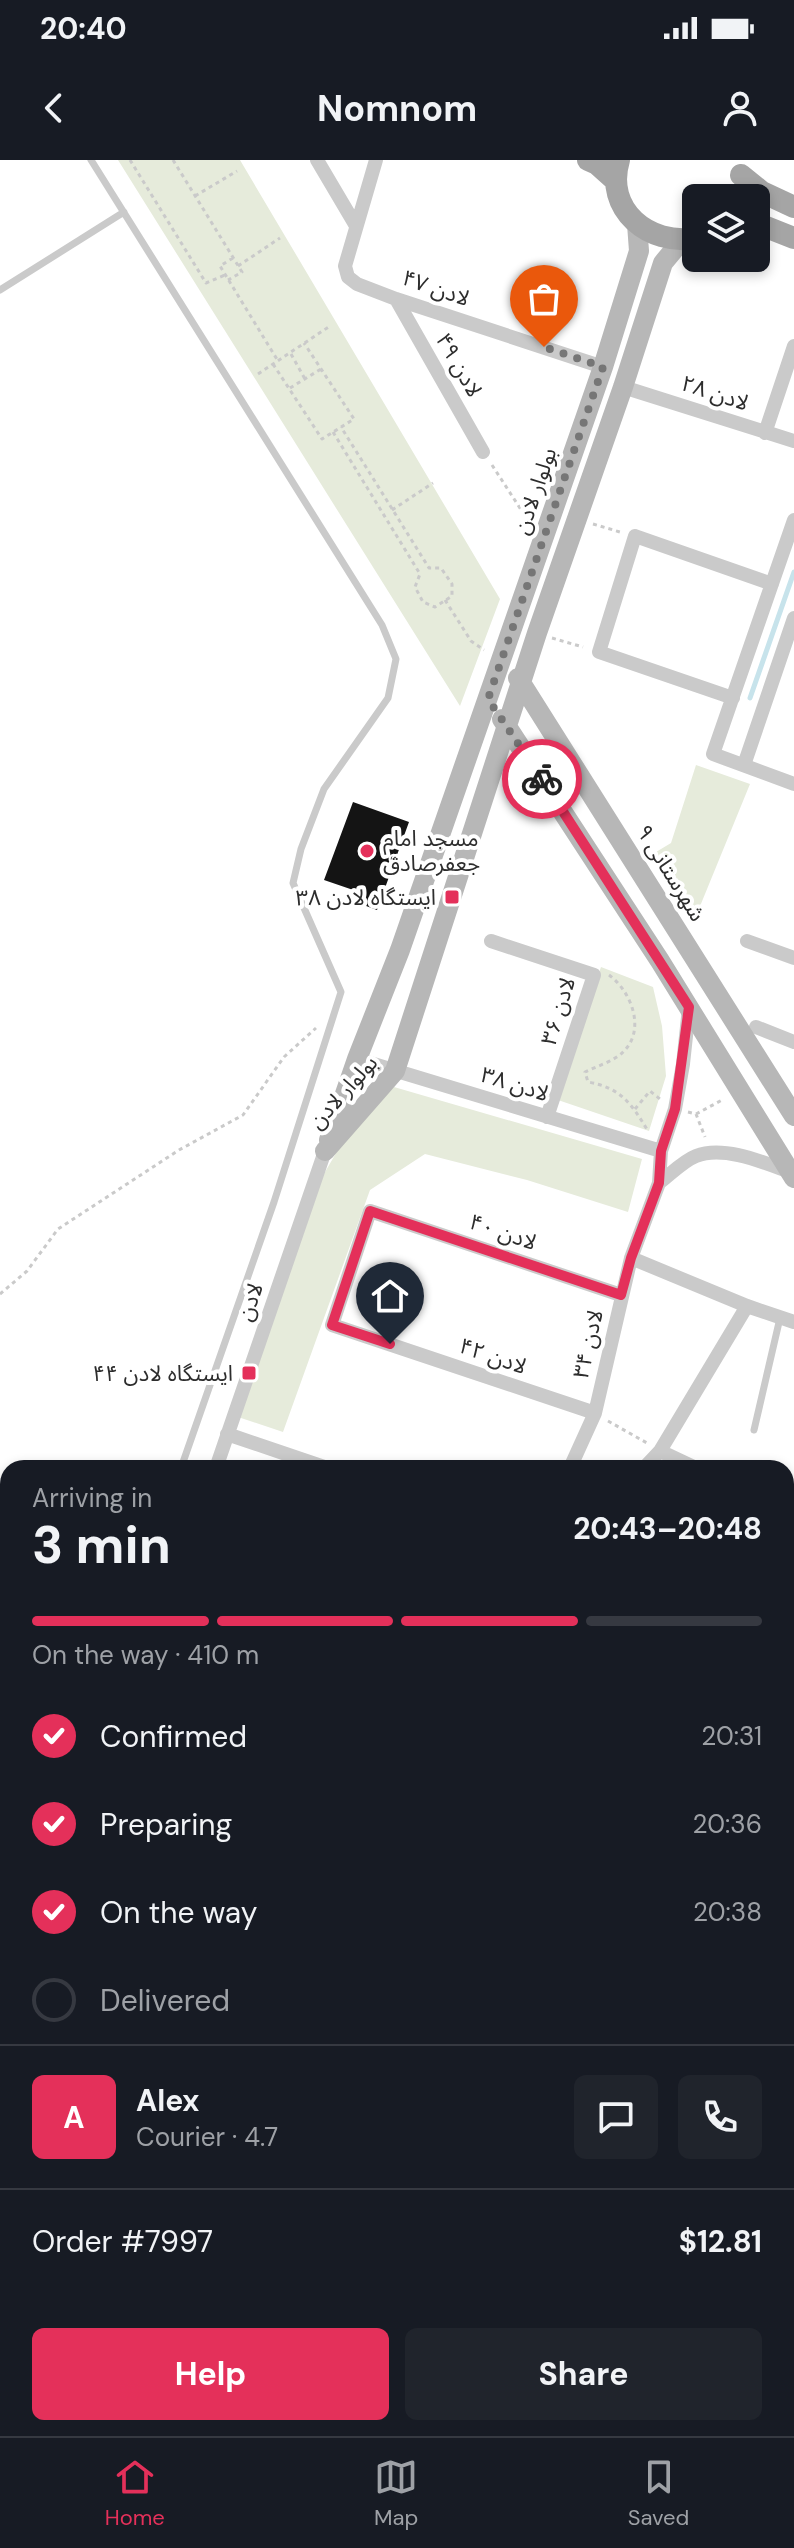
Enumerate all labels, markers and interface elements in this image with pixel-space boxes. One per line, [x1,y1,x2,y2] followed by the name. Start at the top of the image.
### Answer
[40,9,127,48] text: 20:40
[317,85,477,132] text: Nomnom
[32,86,76,130] icon: back
[718,86,762,130] icon: person
[682,184,770,272] map controls
[682,184,770,272] button: layers
[398,263,474,313] street label: لادن ۴۷
[510,265,578,347] pin
[522,277,566,321] icon: bag
[429,328,489,402] street label: لادن ۴۹
[678,368,752,418] street label: لادن ۲۸
[507,444,563,538] street label: بولوار لادن
[502,739,582,819] courier
[520,757,564,801] icon: bike
[630,819,712,927] street label: شهرستانی ۹
[383,824,480,878] place label: مسجد امام جعفرصادق
[358,842,376,860] marker: مسجد امام جعفرصادق
[296,883,436,912] place label: ایستگاه لادن ۳۸
[443,888,461,906] marker: ایستگاه لادن ۳۸
[534,974,582,1048] street label: لادن ۳۶
[302,1049,384,1135] street label: بولوار لادن
[478,1060,552,1108] street label: لادن ۳۸
[465,1207,541,1257] street label: لادن ۴۰
[356,1262,424,1344] pin
[368,1274,412,1318] icon: home
[230,1279,270,1325] street label: لادن
[566,1307,610,1381] street label: لادن ۳۴
[455,1331,531,1381] street label: لادن ۴۲
[93,1359,233,1388] place label: ایستگاه لادن ۴۴
[240,1364,258,1382] marker: ایستگاه لادن ۴۴
[32,1481,152,1515] text: Arriving in
[573,1509,762,1548] text: 20:43–20:48
[32,1511,171,1579] text: 3 min
[32,1638,259,1672] text: On the way · 410 m
[32,1714,76,1758] icon: check
[100,1717,247,1756] text: Confirmed
[701,1719,762,1753] text: 20:31
[32,1802,76,1846] icon: check
[100,1805,232,1844] text: Preparing
[693,1807,762,1841] text: 20:36
[32,1890,76,1934] icon: check
[100,1893,257,1932] text: On the way
[693,1895,762,1929] text: 20:38
[100,1981,230,2020] text: Delivered
[574,2075,658,2159] button: chat
[678,2075,762,2159] button: phone
[136,2081,199,2120] text: Alex
[63,2098,85,2137] text: A
[136,2120,278,2154] text: Courier · 4.7
[32,2222,213,2261] text: Order #7997
[679,2222,762,2261] text: $12.81
[32,2328,389,2420] button: Help
[405,2328,762,2420] button: Share
[105,2455,165,2532] tab: Home
[374,2455,418,2532] tab: Map
[628,2455,689,2532] tab: Saved

